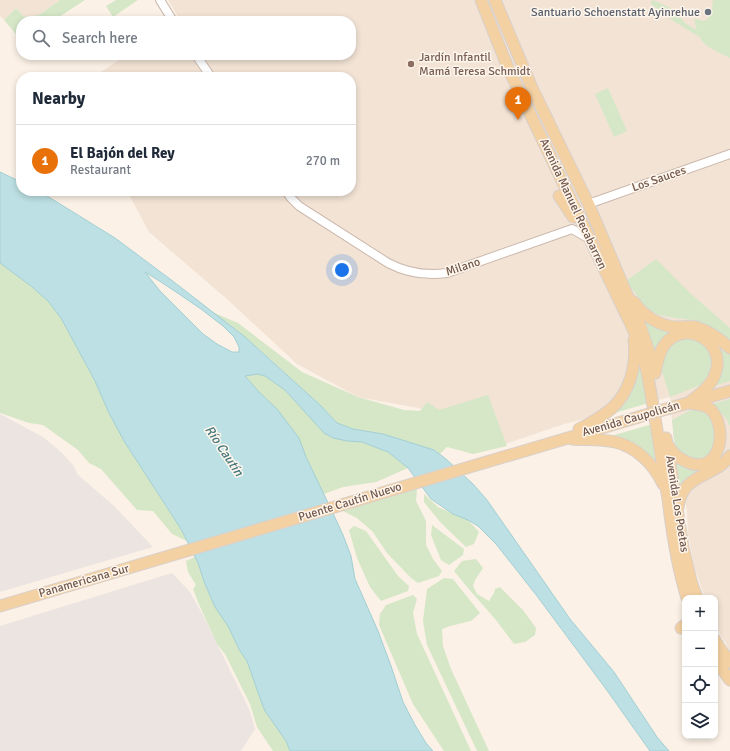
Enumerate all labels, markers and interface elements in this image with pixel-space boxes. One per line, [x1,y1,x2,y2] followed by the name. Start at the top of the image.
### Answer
[531,5,700,20] place label: Santuario Schoenstatt Ayinrehue
[703,7,713,17] marker: Santuario Schoenstatt Ayinrehue
[16,16,356,60] search box
[30,27,52,49] icon: search
[62,29,138,47] text: Search here
[419,50,530,79] place label: Jardín Infantil Mamá Teresa Schmidt
[406,59,416,69] marker: Jardín Infantil Mamá Teresa Schmidt
[505,87,531,120] pin: 1
[32,88,85,109] text: Nearby
[536,136,610,272] street label: Avenida Manuel Recabarren
[70,144,175,162] text: El Bajón del Rey
[41,153,49,169] text: 1
[306,153,340,169] text: 270 m
[70,162,131,178] text: Restaurant
[630,163,688,195] street label: Los Sauces
[444,254,482,280] street label: Milano
[332,260,352,280] your location
[581,398,681,440] street label: Avenida Caupolicán
[201,423,247,480] water label: Río Cautín
[662,455,692,553] street label: Avenida Los Poetas
[297,479,403,525] street label: Puente Cautín Nuevo
[37,561,131,601] street label: Panamericana Sur
[682,595,718,739] map controls
[682,595,718,631] button: +
[682,631,718,667] button: −
[682,667,718,703] button: locate
[682,703,718,739] button: layers

